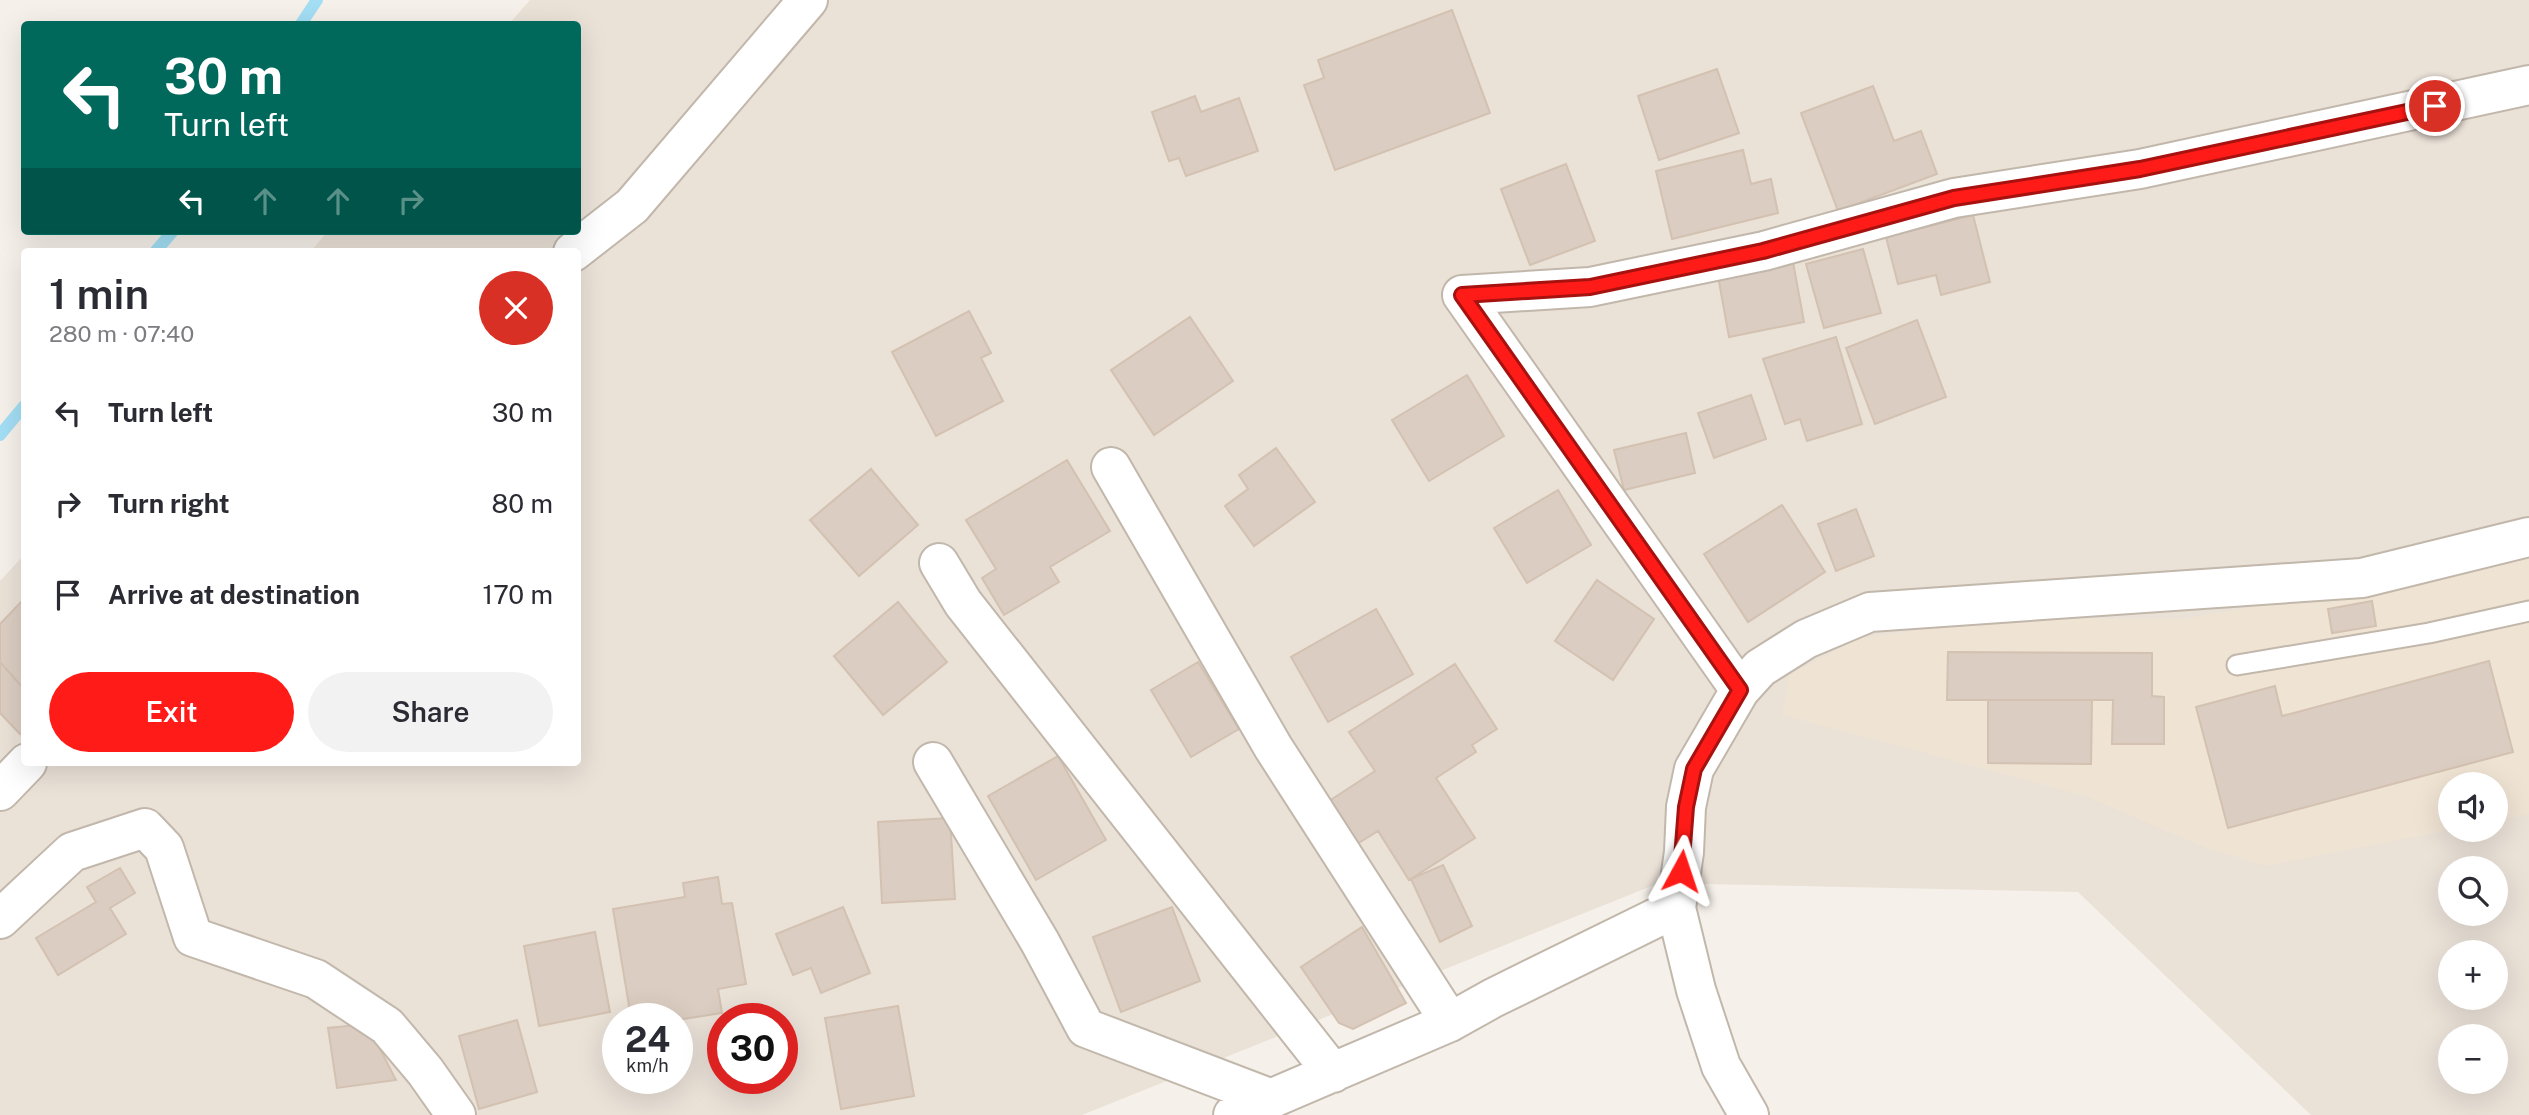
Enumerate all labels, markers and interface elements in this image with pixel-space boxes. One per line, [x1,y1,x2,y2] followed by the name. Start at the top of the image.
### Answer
[164,47,283,105] text: 30 m
[49,49,140,140] icon: left
[2405,76,2465,136] pin
[2416,87,2454,125] icon: arrive
[164,106,289,143] text: Turn left
[173,182,211,220] icon: left
[246,182,284,220] icon: ahead
[319,182,357,220] icon: ahead
[392,182,430,220] icon: right
[49,269,149,318] text: 1 min
[479,271,553,345] button: close
[49,320,194,347] text: 280 m · 07:40
[49,394,87,432] icon: left
[108,397,213,428] text: Turn left
[492,397,553,428] text: 30 m
[49,485,87,523] icon: right
[108,488,230,519] text: Turn right
[492,488,553,519] text: 80 m
[49,576,87,614] icon: arrive
[108,579,360,610] text: Arrive at destination
[483,579,553,610] text: 170 m
[49,672,294,752] button: Exit
[308,672,553,752] button: Share
[2438,772,2508,1094] map controls
[2438,772,2508,842] button: sound
[1644,834,1718,908] position arrow
[2438,856,2508,926] button: search
[2438,940,2508,1010] button: +
[707,1003,798,1094] speed limit sign: 30
[625,1019,670,1060] text: 24
[2438,1024,2508,1094] button: −
[626,1055,669,1076] text: km/h

